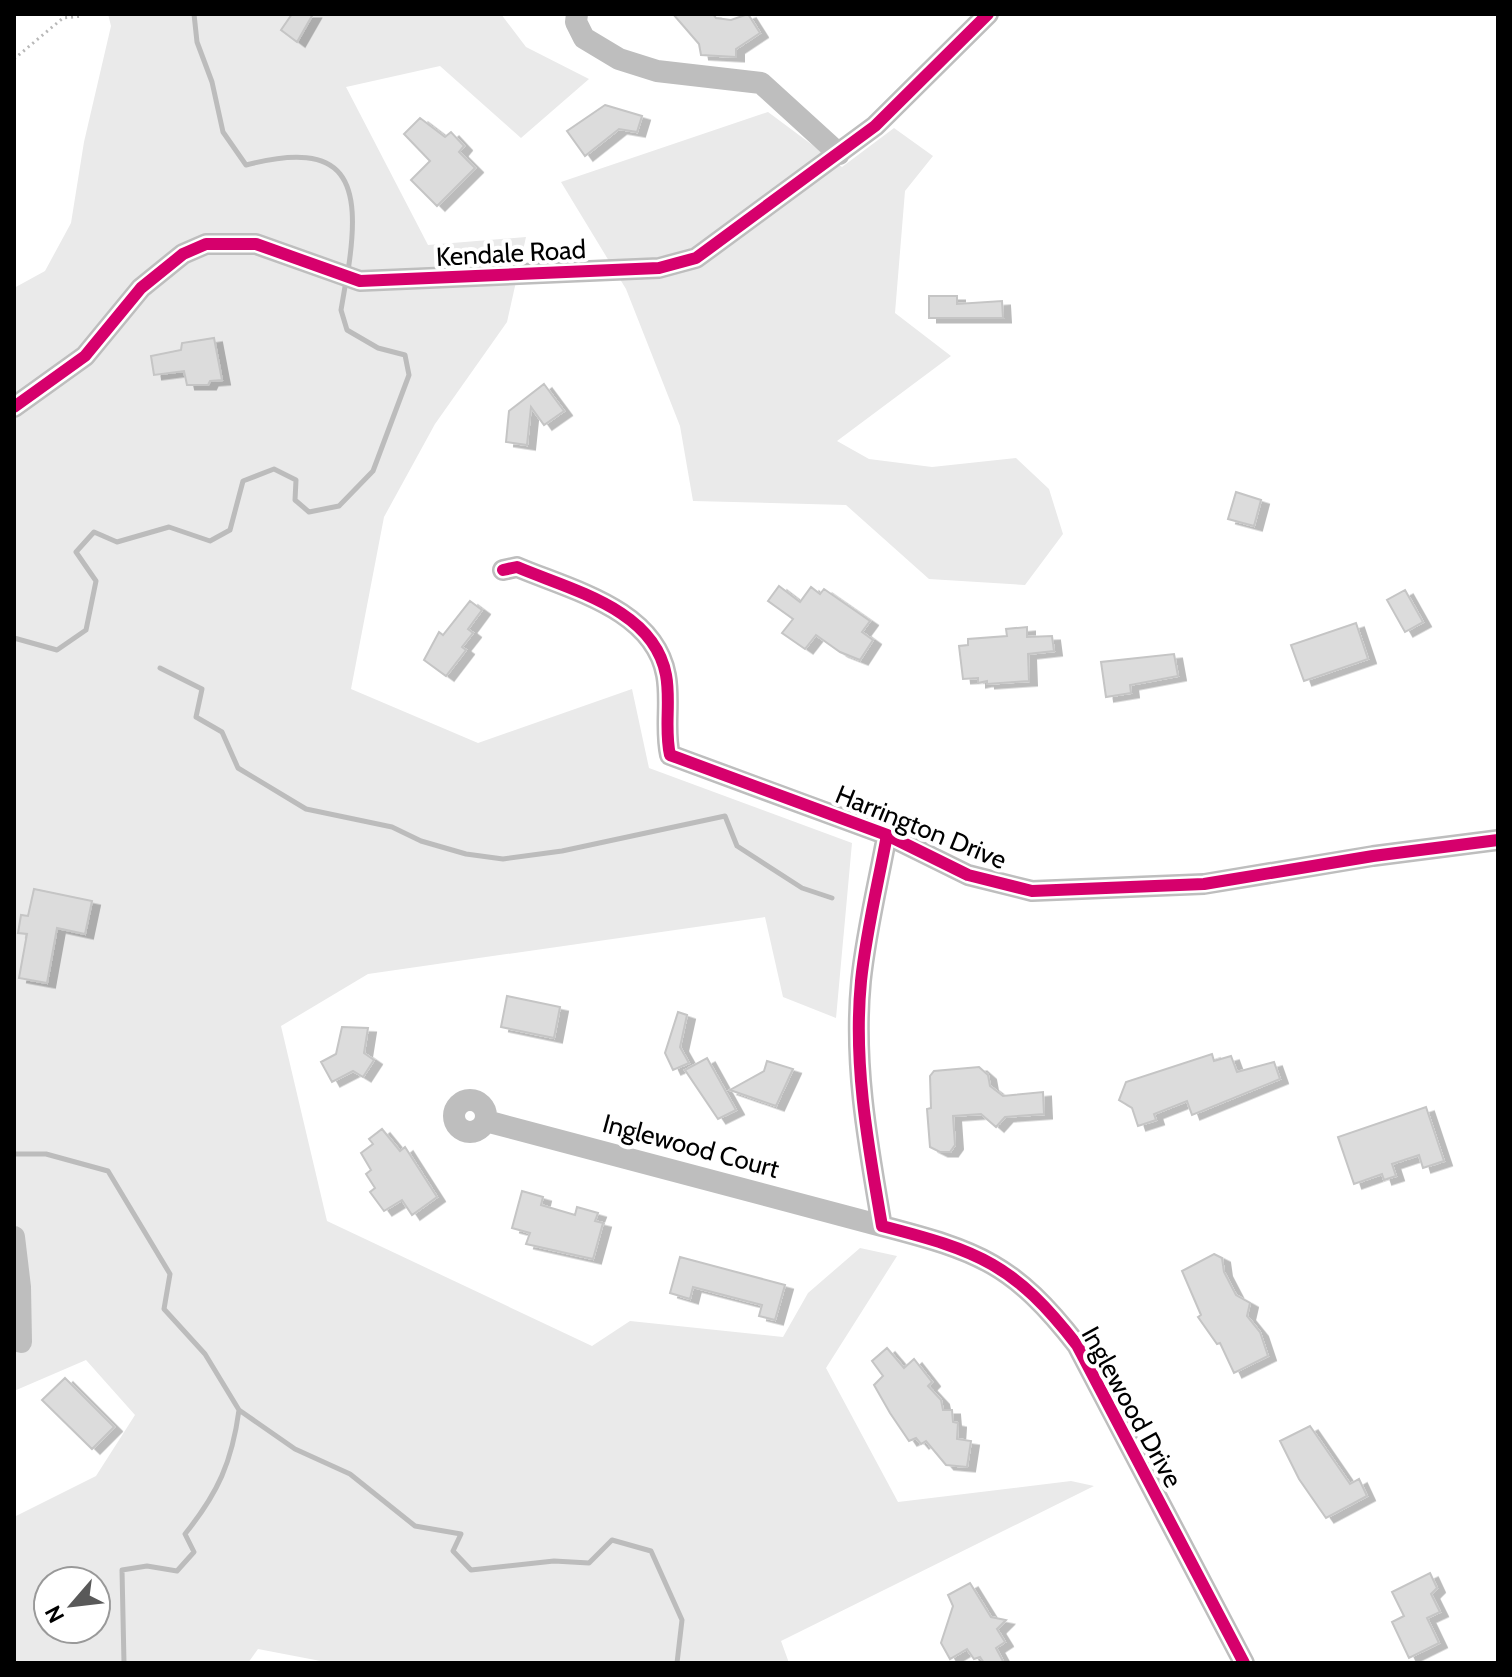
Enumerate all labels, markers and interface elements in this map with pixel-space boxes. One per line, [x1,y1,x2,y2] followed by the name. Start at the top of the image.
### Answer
[435,233,587,273] street label: Kendale Road
[831,778,1011,876] street label: Harrington Drive
[599,1107,783,1185] street label: Inglewood Court
[1075,1321,1189,1493] street label: Inglewood Drive
[32,1565,112,1645] north arrow
[39,1601,70,1627] text: N

